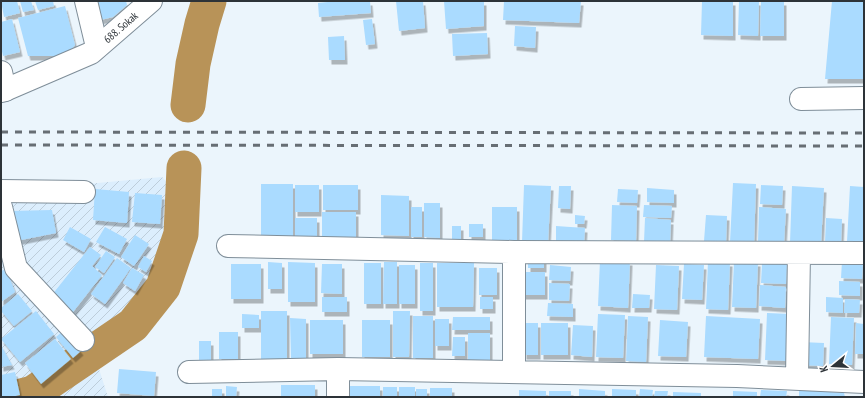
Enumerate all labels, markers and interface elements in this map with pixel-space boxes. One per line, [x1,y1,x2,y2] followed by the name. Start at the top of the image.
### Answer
[101,8,141,46] street label: 688. Sokak
[813,346,853,386] north arrow
[816,364,831,374] text: K

